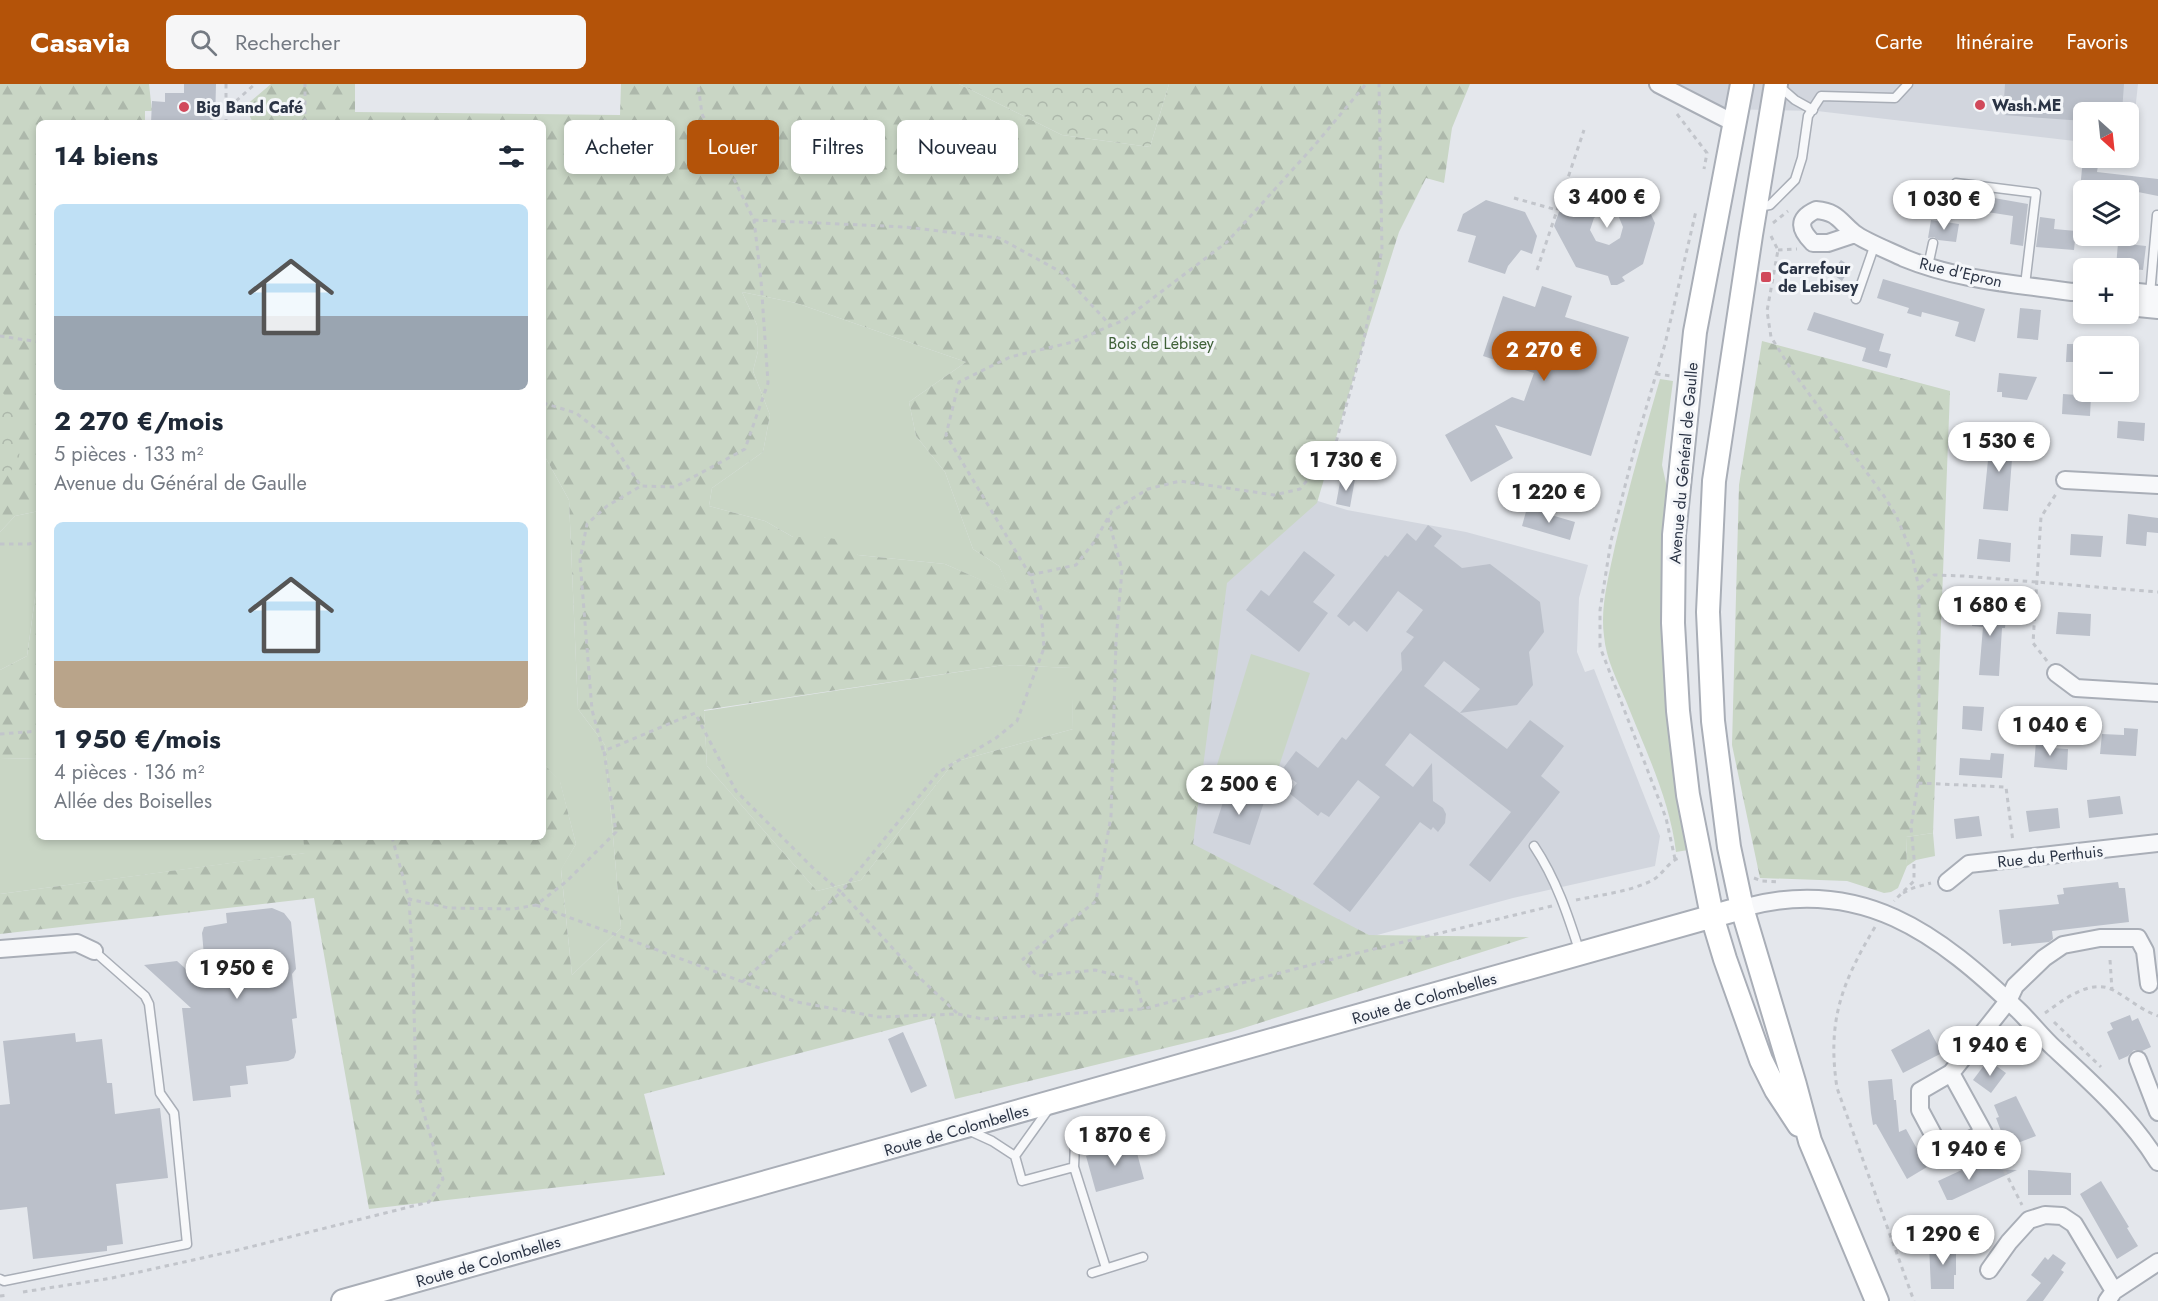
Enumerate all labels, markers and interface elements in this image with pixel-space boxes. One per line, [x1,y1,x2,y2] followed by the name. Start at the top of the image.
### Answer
[166,15,586,69] search box
[30,22,130,63] text: Casavia
[187,26,220,59] icon: search
[235,26,340,58] text: Rechercher
[1875,27,1923,57] text: Carte
[1956,27,2034,57] text: Itinéraire
[2067,27,2128,57] text: Favoris
[1992,94,2062,117] place label: Wash.ME
[196,96,303,119] place label: Big Band Café
[1973,98,1987,112] marker: Wash.ME
[177,100,191,114] marker: Big Band Café
[2073,102,2139,168] north arrow
[2073,102,2139,402] map controls
[564,120,675,174] chip: Acheter
[687,120,779,174] chip: Louer
[791,120,885,174] chip: Filtres
[897,120,1018,174] chip: Nouveau
[54,137,158,175] text: 14 biens
[495,140,528,173] icon: filters
[1552,178,1662,229] pin: 3 400 €
[1889,180,1999,231] pin: 1 030 €
[2073,180,2139,246] button: layers
[1568,183,1646,212] text: 3 400 €
[1907,185,1981,214] text: 1 030 €
[237,243,345,351] icon: home
[1917,252,2005,293] street label: Rue d'Epron
[1778,257,1859,298] place label: Carrefour de Lebisey
[2073,258,2139,324] button: +
[1759,270,1773,284] marker: Carrefour de Lebisey
[1489,331,1599,382] pin: 2 270 €
[1108,332,1215,355] park label: Bois de Lébisey
[1506,336,1582,365] text: 2 270 €
[2073,336,2139,402] button: −
[1663,361,1704,565] street label: Avenue du Général de Gaulle
[54,402,223,440] text: 2 270 €/mois
[1944,422,2054,473] pin: 1 530 €
[1962,427,2036,456] text: 1 530 €
[54,440,203,469] text: 5 pièces · 133 m²
[1291,441,1401,492] pin: 1 730 €
[1310,446,1383,475] text: 1 730 €
[54,469,307,498] text: Avenue du Général de Gaulle
[1494,473,1604,524] pin: 1 220 €
[1512,478,1586,507] text: 1 220 €
[237,561,345,669] icon: home
[1935,586,2045,637] pin: 1 680 €
[1953,591,2027,620] text: 1 680 €
[1995,706,2105,757] pin: 1 040 €
[2012,711,2088,740] text: 1 040 €
[54,720,221,758] text: 1 950 €/mois
[54,758,204,787] text: 4 pièces · 136 m²
[1184,765,1294,816] pin: 2 500 €
[1200,770,1278,799] text: 2 500 €
[54,787,212,816] text: Allée des Boiselles
[1996,840,2104,873] street label: Rue du Perthuis
[182,949,292,1000] pin: 1 950 €
[200,954,274,983] text: 1 950 €
[1349,967,1499,1030] street label: Route de Colombelles
[1935,1026,2045,1077] pin: 1 940 €
[1952,1031,2028,1060] text: 1 940 €
[881,1099,1031,1162] street label: Route de Colombelles
[1060,1116,1170,1167] pin: 1 870 €
[1079,1121,1151,1150] text: 1 870 €
[1914,1130,2024,1181] pin: 1 940 €
[1931,1135,2007,1164] text: 1 940 €
[1888,1215,1998,1266] pin: 1 290 €
[1905,1220,1981,1249] text: 1 290 €
[413,1230,563,1293] street label: Route de Colombelles

